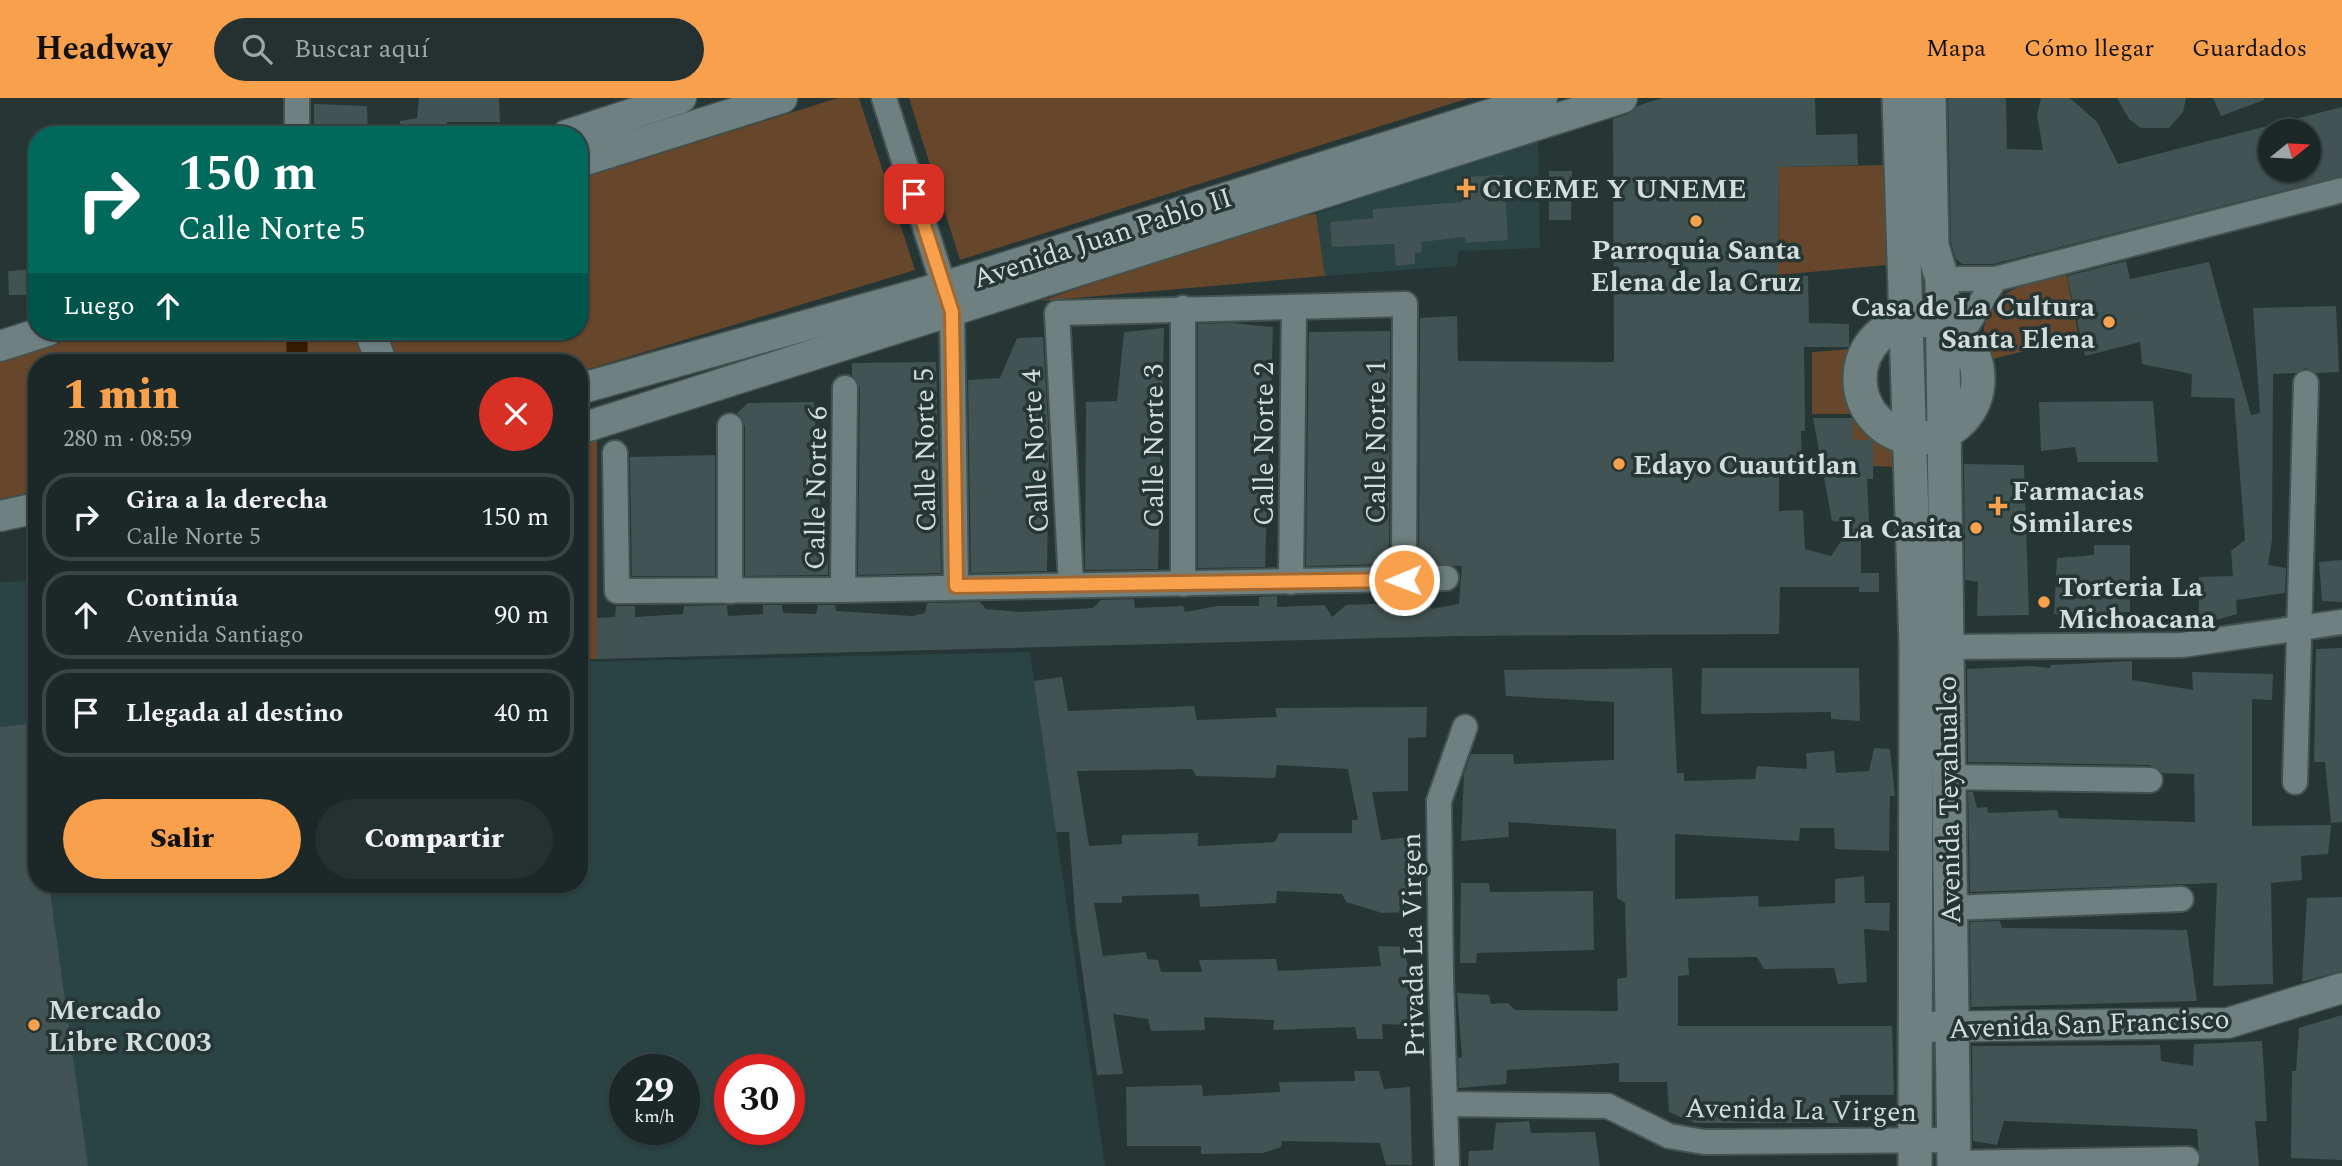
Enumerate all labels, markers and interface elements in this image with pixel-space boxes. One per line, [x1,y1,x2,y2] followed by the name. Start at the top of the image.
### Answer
[214,18,704,81] search box
[35,24,172,74] text: Headway
[294,29,429,69] text: Buscar aquí
[238,30,276,68] icon: search
[1926,31,1986,67] text: Mapa
[2024,31,2154,67] text: Cómo llegar
[2192,31,2307,67] text: Guardados
[2258,119,2320,182] north arrow
[2258,119,2321,182] map controls
[178,137,317,212] text: 150 m
[63,154,154,245] icon: right
[884,164,944,224] pin
[1482,168,1747,211] place label: CICEME Y UNEME
[895,175,933,213] icon: arrive
[967,176,1238,301] street label: Avenida Juan Pablo II
[1456,178,1476,198] marker: CICEME Y UNEME
[178,205,365,254] text: Calle Norte 5
[1688,213,1704,229] marker: Parroquia Santa Elena de la Cruz
[1591,229,1801,304] place label: Parroquia Santa Elena de la Cruz
[63,286,135,326] text: Luego
[1851,286,2096,361] place label: Casa de La Cultura Santa Elena
[149,287,187,325] icon: ahead
[2101,314,2117,330] marker: Casa de La Cultura Santa Elena
[1355,360,1398,524] street label: Calle Norte 1
[1243,362,1286,526] street label: Calle Norte 2
[63,364,179,427] text: 1 min
[1133,364,1176,528] street label: Calle Norte 3
[903,368,948,532] street label: Calle Norte 5
[1010,368,1061,534] street label: Calle Norte 4
[479,377,553,451] button: close
[794,406,839,570] street label: Calle Norte 6
[63,422,192,457] text: 280 m · 08:59
[1633,444,1858,487] place label: Edayo Cuautitlan
[1611,456,1627,472] marker: Edayo Cuautitlan
[2012,470,2145,545] place label: Farmacias Similares
[126,480,328,520] text: Gira a la derecha
[481,497,549,537] text: 150 m
[67,498,105,536] icon: right
[1990,498,2006,514] marker: Farmacias Similares
[1841,508,1963,551] place label: La Casita
[126,520,261,555] text: Calle Norte 5
[1968,520,1984,536] marker: La Casita
[1367,543,1441,617] position arrow
[2058,566,2216,641] place label: Torteria La Michoacana
[126,578,238,618] text: Continúa
[2036,594,2052,610] marker: Torteria La Michoacana
[494,595,549,635] text: 90 m
[67,596,105,634] icon: ahead
[126,618,303,653] text: Avenida Santiago
[1926,675,1973,925] street label: Avenida Teyahualco
[126,693,343,733] text: Llegada al destino
[494,693,549,733] text: 40 m
[67,694,105,732] icon: arrive
[63,799,301,879] button: Salir
[315,799,553,879] button: Compartir
[1390,832,1437,1058] street label: Privada La Virgen
[48,989,212,1064] place label: Mercado Libre RC003
[1948,998,2230,1051] street label: Avenida San Francisco
[26,1017,42,1033] marker: Mercado Libre RC003
[714,1054,805,1145] speed limit sign: 30
[635,1064,674,1117] text: 29
[1685,1087,1917,1134] street label: Avenida La Virgen
[634,1103,675,1130] text: km/h

